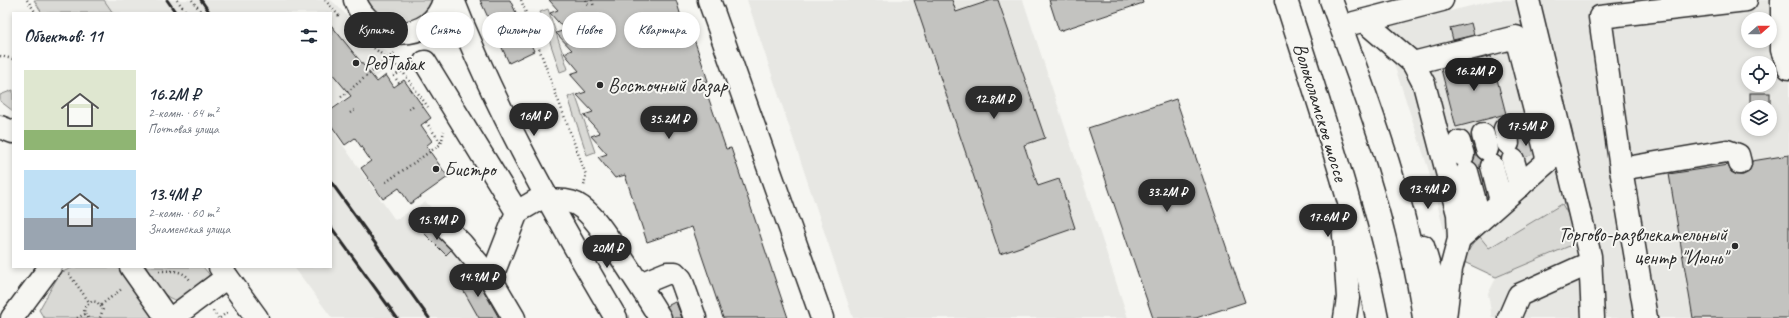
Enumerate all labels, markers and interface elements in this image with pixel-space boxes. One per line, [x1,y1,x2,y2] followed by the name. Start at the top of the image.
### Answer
[344,12,408,48] chip: Купить
[416,12,474,48] chip: Снять
[482,12,554,48] chip: Фильтры
[562,12,616,48] chip: Новое
[624,12,700,48] chip: Квартира
[1741,12,1777,48] north arrow
[1741,12,1777,136] map controls
[298,25,320,47] icon: filters
[24,26,103,47] text: Объектов: 11
[1288,40,1354,186] street label: Волоколамское шоссе
[364,51,426,76] place label: РедТабак
[1741,56,1777,92] button: locate
[351,58,361,68] marker: РедТабак
[1437,58,1511,92] pin: 16.2M ₽
[1454,63,1494,79] text: 16.2M ₽
[608,73,729,98] place label: Восточный базар
[595,80,605,90] marker: Восточный базар
[148,84,200,105] text: 16.2M ₽
[56,86,104,134] icon: home
[957,86,1031,120] pin: 12.8M ₽
[974,91,1014,107] text: 12.8M ₽
[1741,100,1777,136] button: layers
[506,103,562,137] pin: 16M ₽
[148,105,218,121] text: 2-комн. · 64 m²
[632,106,706,140] pin: 35.2M ₽
[518,108,550,124] text: 16M ₽
[649,111,689,127] text: 35.2M ₽
[1489,113,1563,147] pin: 17.5M ₽
[1506,118,1546,134] text: 17.5M ₽
[148,121,219,137] text: Почтовая улица
[444,157,497,182] place label: Бистро
[431,164,441,174] marker: Бистро
[1391,176,1465,210] pin: 13.4M ₽
[1130,179,1204,213] pin: 33.2M ₽
[1408,181,1448,197] text: 13.4M ₽
[148,184,200,205] text: 13.4M ₽
[1147,184,1187,200] text: 33.2M ₽
[56,186,104,234] icon: home
[1291,204,1365,238] pin: 17.6M ₽
[148,205,218,221] text: 2-комн. · 60 m²
[400,207,474,241] pin: 15.9M ₽
[1308,209,1348,225] text: 17.6M ₽
[417,212,457,228] text: 15.9M ₽
[148,221,230,237] text: Знаменская улица
[1558,222,1731,270] place label: Торгово-развлекательный центр "Июнь"
[579,235,635,269] pin: 20M ₽
[591,240,623,256] text: 20M ₽
[1730,241,1740,251] marker: Торгово-развлекательный центр "Июнь"
[441,264,515,298] pin: 14.9M ₽
[458,269,498,285] text: 14.9M ₽

